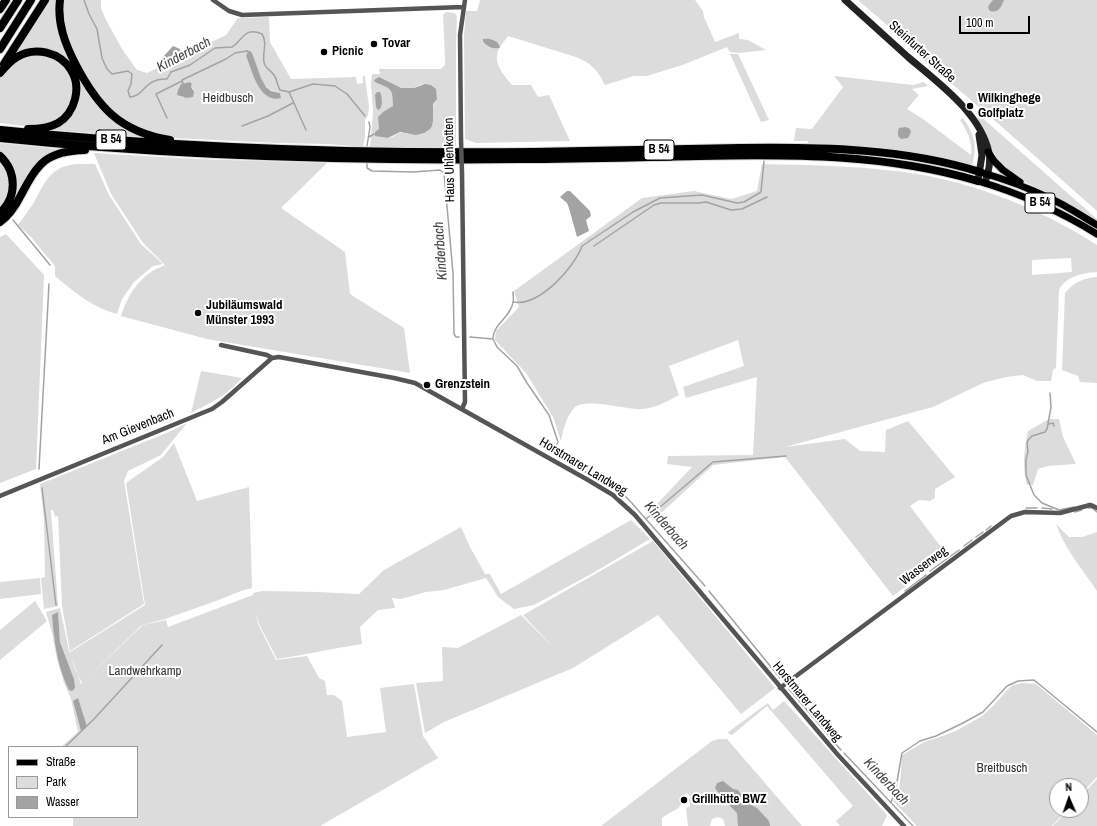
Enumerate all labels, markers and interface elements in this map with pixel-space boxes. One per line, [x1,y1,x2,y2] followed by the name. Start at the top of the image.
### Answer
[961,8,1032,34] scale bar
[966,15,993,31] text: 100 m
[885,18,959,86] street label: Steinfurter Straße
[154,34,214,76] water label: Kinderbach
[382,36,410,52] place label: Tovar
[369,39,379,49] marker: Tovar
[332,44,363,60] place label: Picnic
[319,47,329,57] marker: Picnic
[203,91,253,107] park label: Heidbusch
[978,91,1041,122] place label: Wilkinghege Golfplatz
[965,101,975,111] marker: Wilkinghege Golfplatz
[441,118,459,202] street label: Haus Uhlenkotten
[96,130,126,150] road number: B 54
[644,140,674,160] road number: B 54
[1025,193,1055,213] road number: B 54
[431,221,451,281] water label: Kinderbach
[206,298,282,329] place label: Jubiläumswald Münster 1993
[193,308,203,318] marker: Jubiläumswald Münster 1993
[435,377,490,393] place label: Grenzstein
[422,380,432,390] marker: Grenzstein
[100,405,176,449] street label: Am Gievenbach
[536,435,630,499] street label: Horstmarer Landweg
[640,498,692,554] water label: Kinderbach
[897,543,951,589] street label: Wasserweg
[769,659,845,745] street label: Horstmarer Landweg
[109,664,181,680] park label: Landwehrkamp
[8,746,138,818] legend
[46,754,76,770] text: Straße
[860,755,912,809] water label: Kinderbach
[977,761,1027,777] park label: Breitbusch
[46,774,66,790] text: Park
[1049,778,1089,818] north arrow
[1065,780,1072,794] text: N
[692,792,767,808] place label: Grillhütte BWZ
[46,794,79,810] text: Wasser
[679,795,689,805] marker: Grillhütte BWZ

